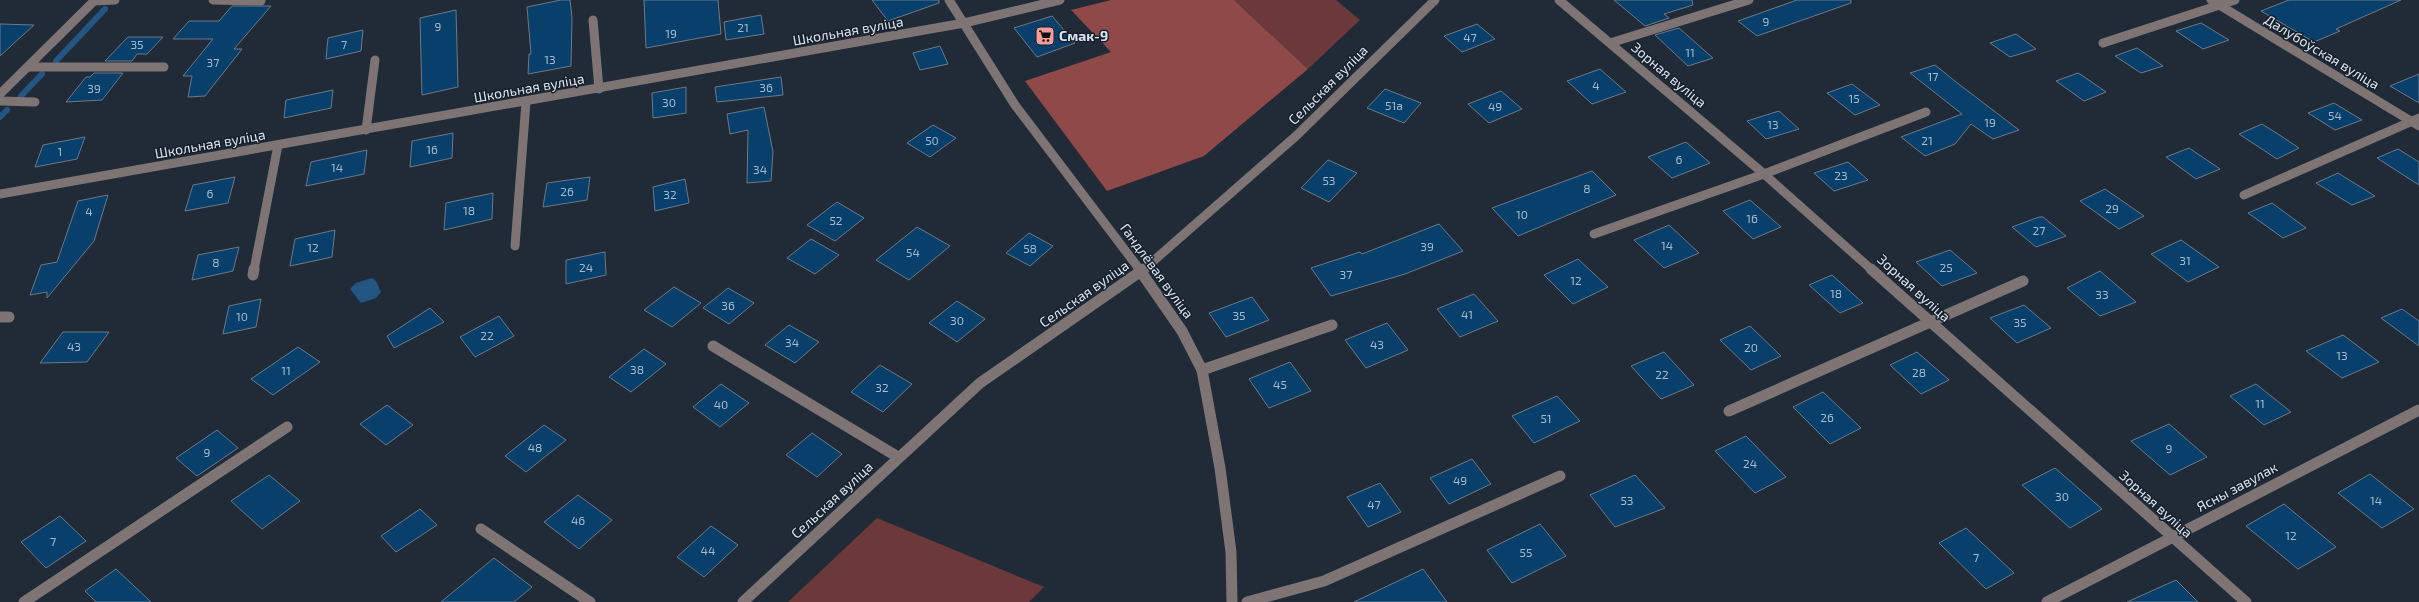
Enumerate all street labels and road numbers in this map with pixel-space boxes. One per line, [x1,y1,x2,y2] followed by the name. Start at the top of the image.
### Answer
[2262,11,2383,93] street label: Далубоўская вуліца
[791,12,905,49] street label: Школьная вуліца
[1628,38,1710,111] street label: Зорная вуліца
[1284,41,1371,128] street label: Сельская вуліца
[472,69,586,106] street label: Школьная вуліца
[153,125,267,162] street label: Школьная вуліца
[1117,220,1198,322] street label: Гандлёвая вуліца
[1874,250,1954,325] street label: Зорная вуліца
[1036,256,1132,331] street label: Сельская вуліца
[787,457,876,542] street label: Сельская вуліца
[2193,458,2281,515] street label: Ясны завулак
[2116,466,2196,541] street label: Зорная вуліца

